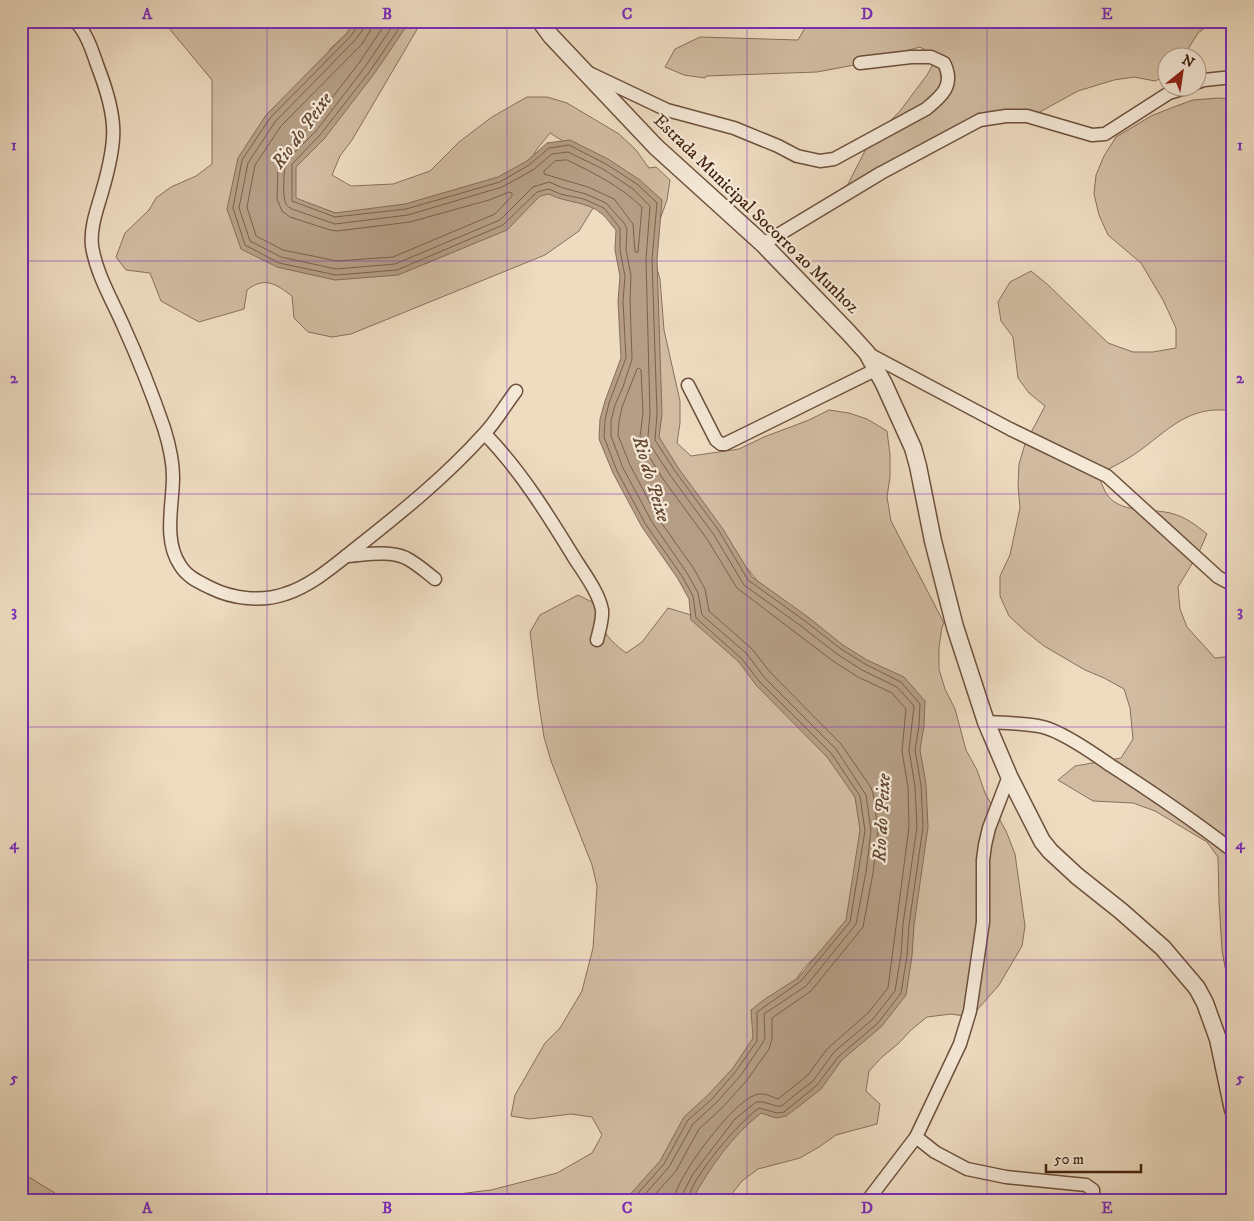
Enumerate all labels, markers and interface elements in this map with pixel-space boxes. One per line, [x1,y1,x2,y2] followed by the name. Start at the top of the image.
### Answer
[141,4,153,24] text: A
[382,4,392,24] text: B
[622,4,632,24] text: C
[861,4,873,24] text: D
[1101,4,1113,24] text: E
[1156,48,1206,98] north arrow
[1179,51,1198,73] text: N
[266,88,338,174] water label: Rio do Peixe
[648,110,864,319] street label: Estrada Municipal Socorro ao Munhoz
[11,135,17,155] text: 1
[1237,135,1243,155] text: 1
[10,368,19,388] text: 2
[1236,368,1245,388] text: 2
[627,432,675,525] water label: Rio do Peixe
[11,601,17,621] text: 3
[1237,601,1243,621] text: 3
[868,773,896,864] water label: Rio do Peixe
[8,834,19,854] text: 4
[1234,834,1245,854] text: 4
[9,1068,18,1088] text: 5
[1235,1068,1244,1088] text: 5
[1046,1141,1142,1173] scale bar
[1054,1150,1084,1169] text: 50 m
[141,1198,153,1218] text: A
[382,1198,392,1218] text: B
[622,1198,632,1218] text: C
[861,1198,873,1218] text: D
[1101,1198,1113,1218] text: E

